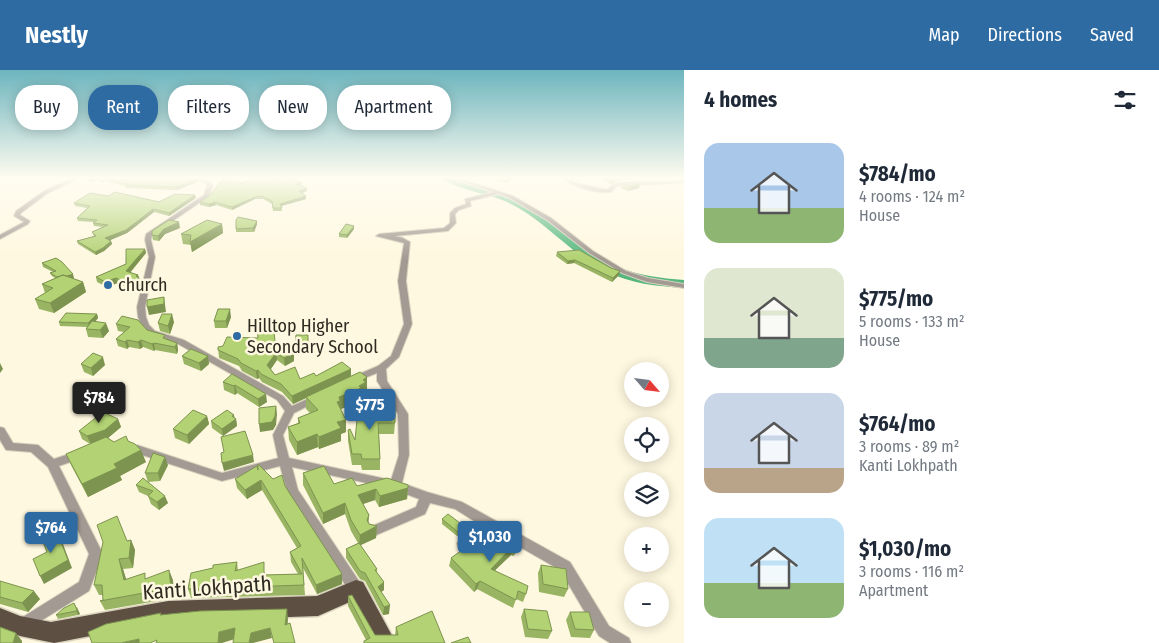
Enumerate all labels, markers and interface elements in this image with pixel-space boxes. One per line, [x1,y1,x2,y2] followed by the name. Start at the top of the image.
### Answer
[25,21,88,49] text: Nestly
[928,24,960,46] text: Map
[988,24,1062,46] text: Directions
[1090,24,1134,46] text: Saved
[15,85,78,130] chip: Buy
[88,85,158,130] chip: Rent
[168,85,249,130] chip: Filters
[259,85,327,130] chip: New
[337,85,451,130] chip: Apartment
[1111,86,1139,114] icon: filters
[704,87,777,113] text: 4 homes
[859,161,936,187] text: $784/mo
[744,163,804,223] icon: home
[859,187,965,206] text: 4 rooms · 124 m²
[859,206,900,225] text: House
[118,274,168,296] place label: church
[102,279,114,291] marker: church
[859,286,933,312] text: $775/mo
[744,288,804,348] icon: home
[859,312,965,331] text: 5 rooms · 133 m²
[247,315,378,358] place label: Hilltop Higher Secondary School
[231,330,243,342] marker: Hilltop Higher Secondary School
[859,331,900,350] text: House
[624,362,669,408] north arrow
[624,362,669,627] map controls
[69,382,129,424] pin: $784
[84,388,114,407] text: $784
[340,388,400,431] pin: $775
[355,395,385,414] text: $775
[859,411,936,437] text: $764/mo
[744,413,804,473] icon: home
[624,417,669,462] button: locate
[859,437,959,456] text: 3 rooms · 89 m²
[859,456,958,475] text: Kanti Lokhpath
[624,472,669,517] button: layers
[21,512,81,554] pin: $764
[36,518,66,537] text: $764
[449,520,531,563] pin: $1,030
[469,527,511,546] text: $1,030
[624,527,669,572] button: +
[859,536,951,562] text: $1,030/mo
[744,538,804,598] icon: home
[859,562,964,581] text: 3 rooms · 116 m²
[142,571,272,605] street label: Kanti Lokhpath
[859,581,928,600] text: Apartment
[624,582,669,627] button: −

